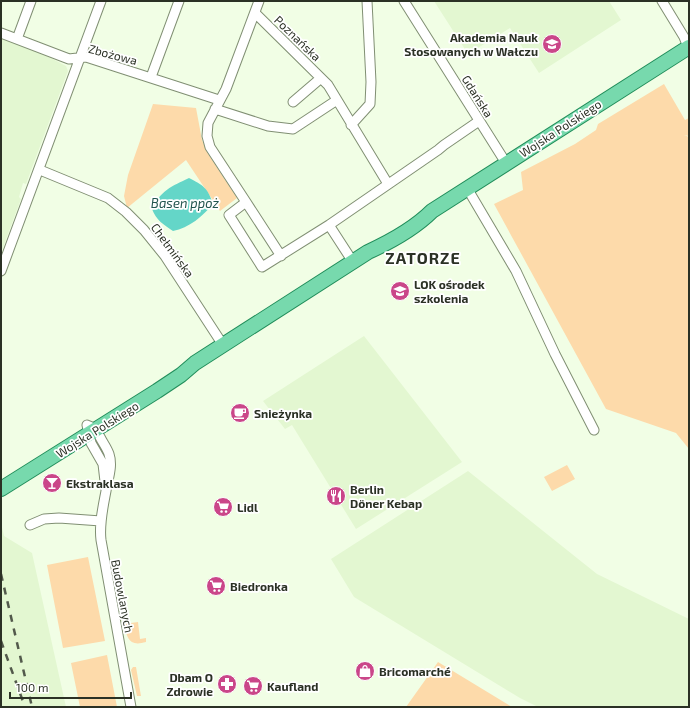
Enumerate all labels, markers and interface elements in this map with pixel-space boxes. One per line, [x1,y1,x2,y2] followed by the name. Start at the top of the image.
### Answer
[272,12,324,64] street label: Poznańska
[404,30,538,59] place label: Akademia Nauk Stosowanych w Wałczu
[541,33,563,55] school or university icon: Akademia Nauk Stosowanych w Wałczu
[87,41,139,67] street label: Zbożowa
[460,72,496,120] street label: Gdańska
[516,96,604,161] street label: Wojska Polskiego
[151,195,220,211] water label: Basen ppoż
[149,220,197,280] street label: Chełmińska
[385,248,461,267] district label: ZATORZE
[414,277,485,305] place label: LOK ośrodek szkolenia
[389,280,411,302] school or university icon: LOK ośrodek szkolenia
[53,398,142,461] street label: Wojska Polskiego
[229,402,251,424] cafe icon: Snieżynka
[254,406,312,421] place label: Snieżynka
[41,472,63,494] bar icon: Ekstraklasa
[66,476,134,490] place label: Ekstraklasa
[350,482,422,510] place label: Berlin Döner Kebap
[325,485,347,507] restaurant icon: Berlin Döner Kebap
[212,496,234,518] supermarket icon: Lidl
[237,500,258,514] place label: Lidl
[109,558,137,634] street label: Budowlanych
[205,575,227,597] supermarket icon: Biedronka
[230,579,288,593] place label: Biedronka
[354,660,376,682] shop icon: Bricomarché
[379,664,451,678] place label: Bricomarché
[166,670,213,698] place label: Dbam O Zdrowie
[216,673,238,695] pharmacy icon: Dbam O Zdrowie
[10,674,131,700] scale bar
[242,675,264,697] supermarket icon: Kaufland
[267,679,318,693] place label: Kaufland
[16,680,48,694] text: 100 m

